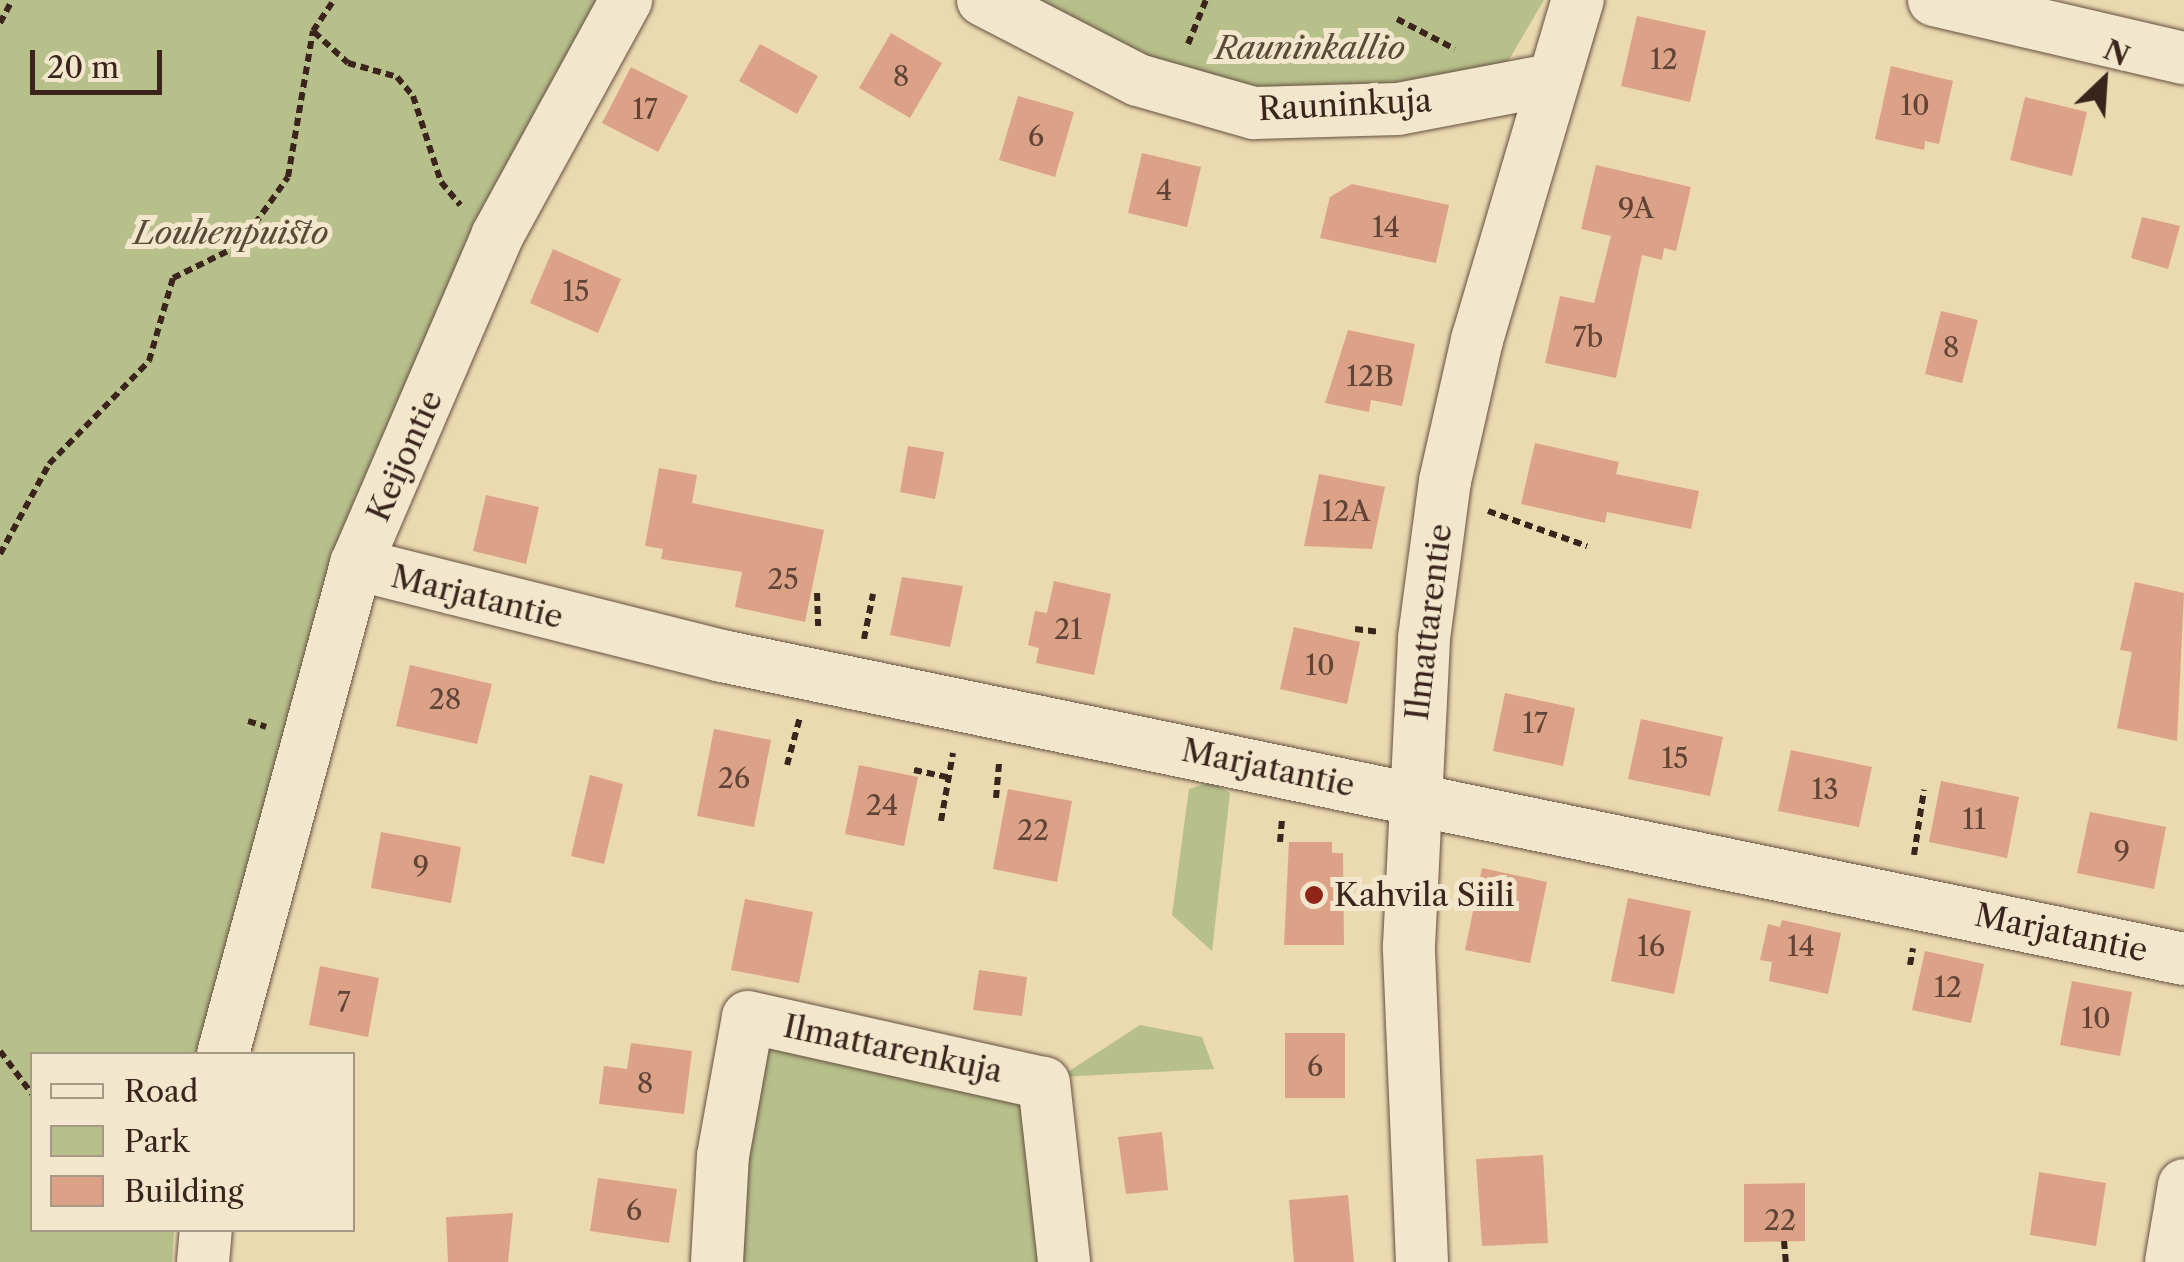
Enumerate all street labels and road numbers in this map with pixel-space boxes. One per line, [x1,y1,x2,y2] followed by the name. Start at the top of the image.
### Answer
[1257,81,1433,129] street label: Rauninkuja
[359,384,451,528] street label: Keijontie
[1398,522,1460,722] street label: Ilmattarentie
[387,557,567,637] street label: Marjatantie
[1178,731,1358,805] street label: Marjatantie
[1971,896,2151,970] street label: Marjatantie
[780,1007,1006,1091] street label: Ilmattarenkuja

